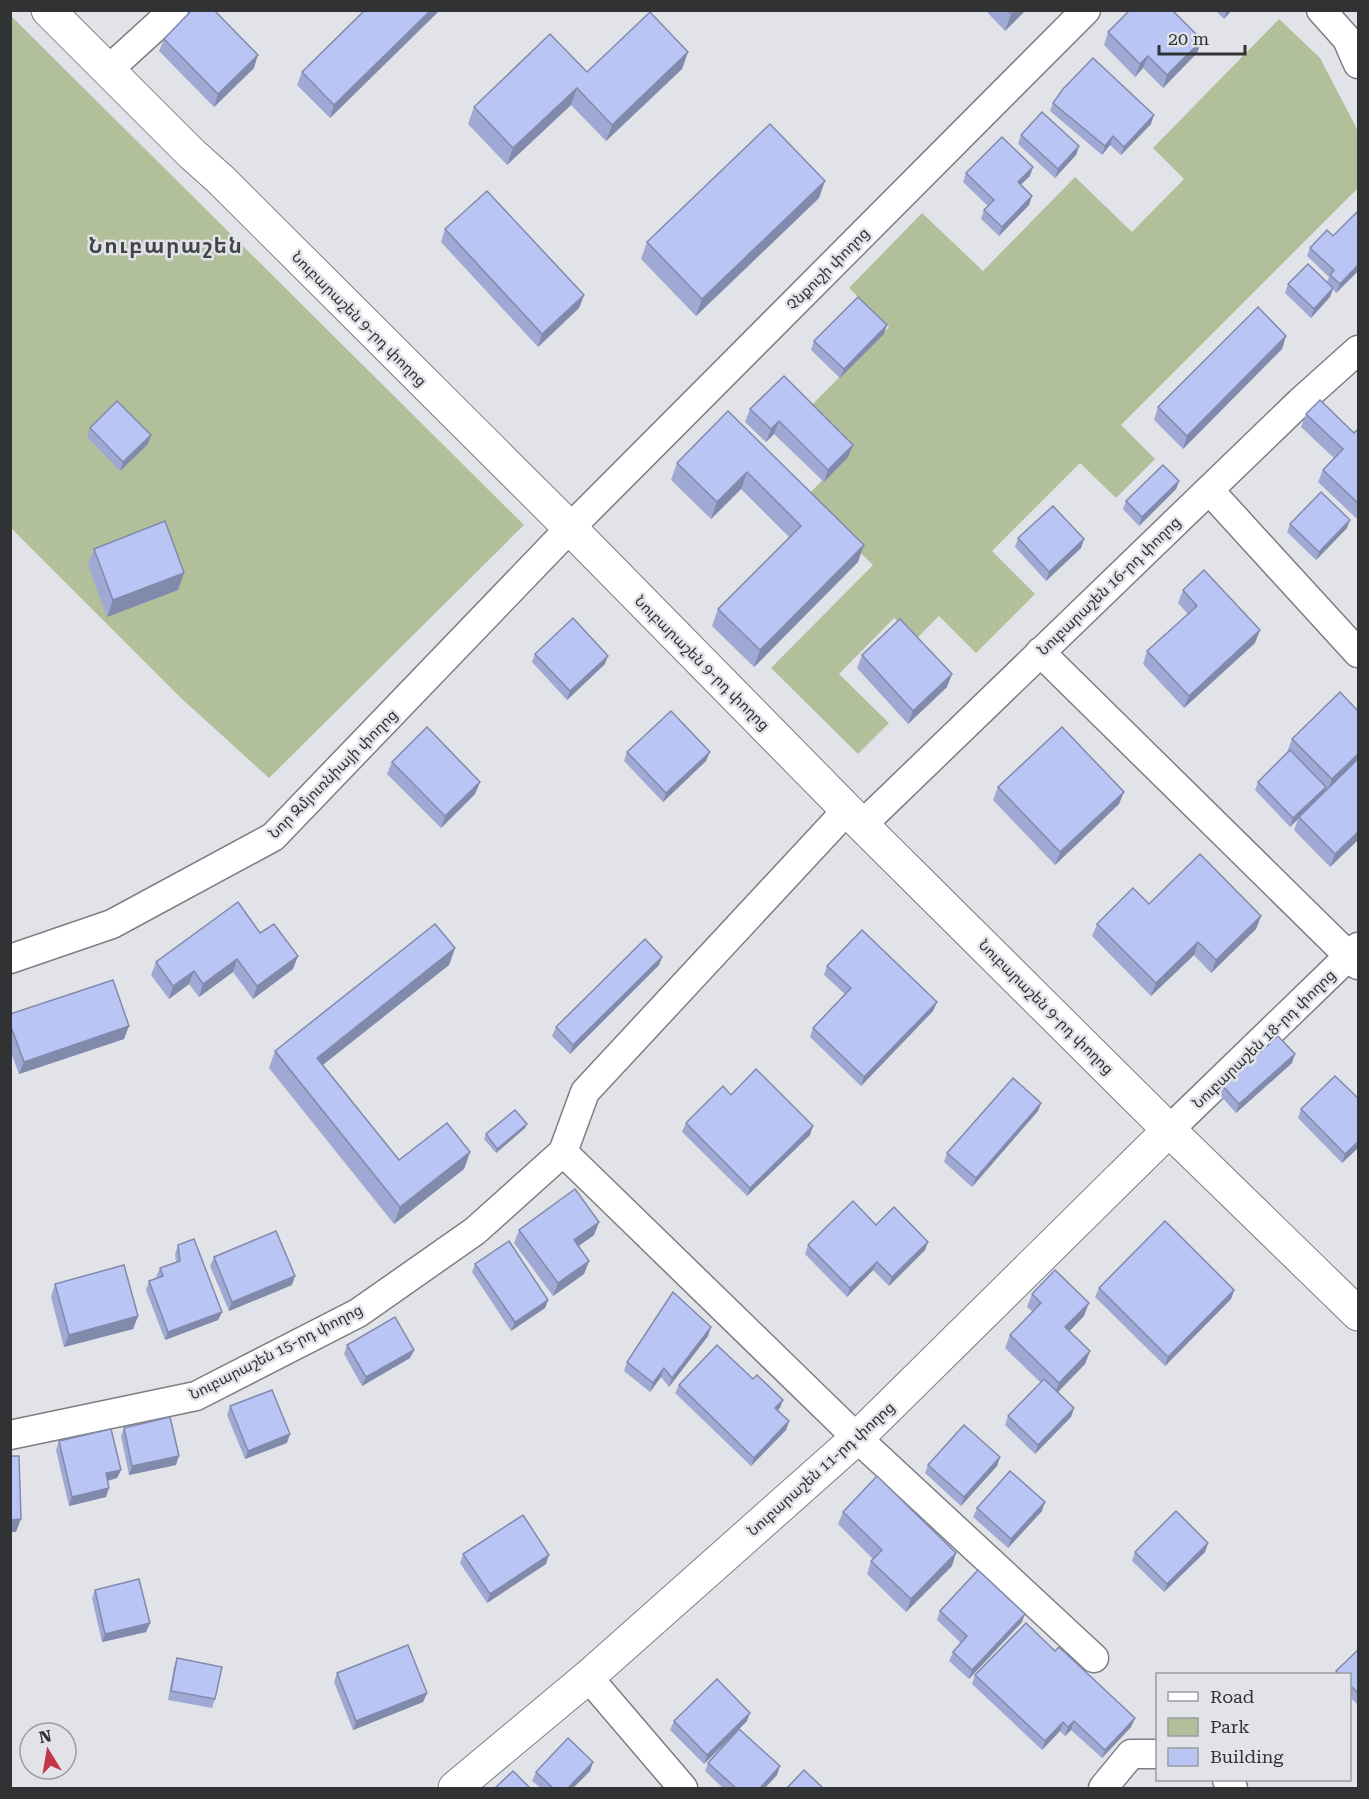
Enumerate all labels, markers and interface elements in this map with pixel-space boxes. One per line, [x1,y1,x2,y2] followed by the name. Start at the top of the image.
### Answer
[1159,18,1244,56] scale bar
[1168,28,1209,49] text: 20 m
[783,224,873,314] street label: Չնքուշի փողոց
[89,234,243,258] district label: Նուբարաշեն
[288,248,430,390] street label: Նուբարաշեն 9-րդ փողոց
[1034,513,1184,659] street label: Նուբարաշեն 16-րդ փողոց
[631,592,773,734] street label: Նուբարաշեն 9-րդ փողոց
[265,706,401,842] street label: Նոր Զմյուռնիայի փողոց
[975,936,1117,1078] street label: Նուբարաշեն 9-րդ փողոց
[1189,966,1339,1112] street label: Նուբարաշեն 18-րդ փողոց
[187,1300,365,1404] street label: Նուբարաշեն 15-րդ փողոց
[744,1398,898,1540] street label: Նուբարաշեն 11-րդ փողոց
[1156,1673,1351,1781] legend
[1210,1686,1255,1707] text: Road
[1210,1716,1250,1737] text: Park
[18,1721,78,1781] north arrow
[37,1726,53,1747] text: N
[1210,1746,1284,1767] text: Building

